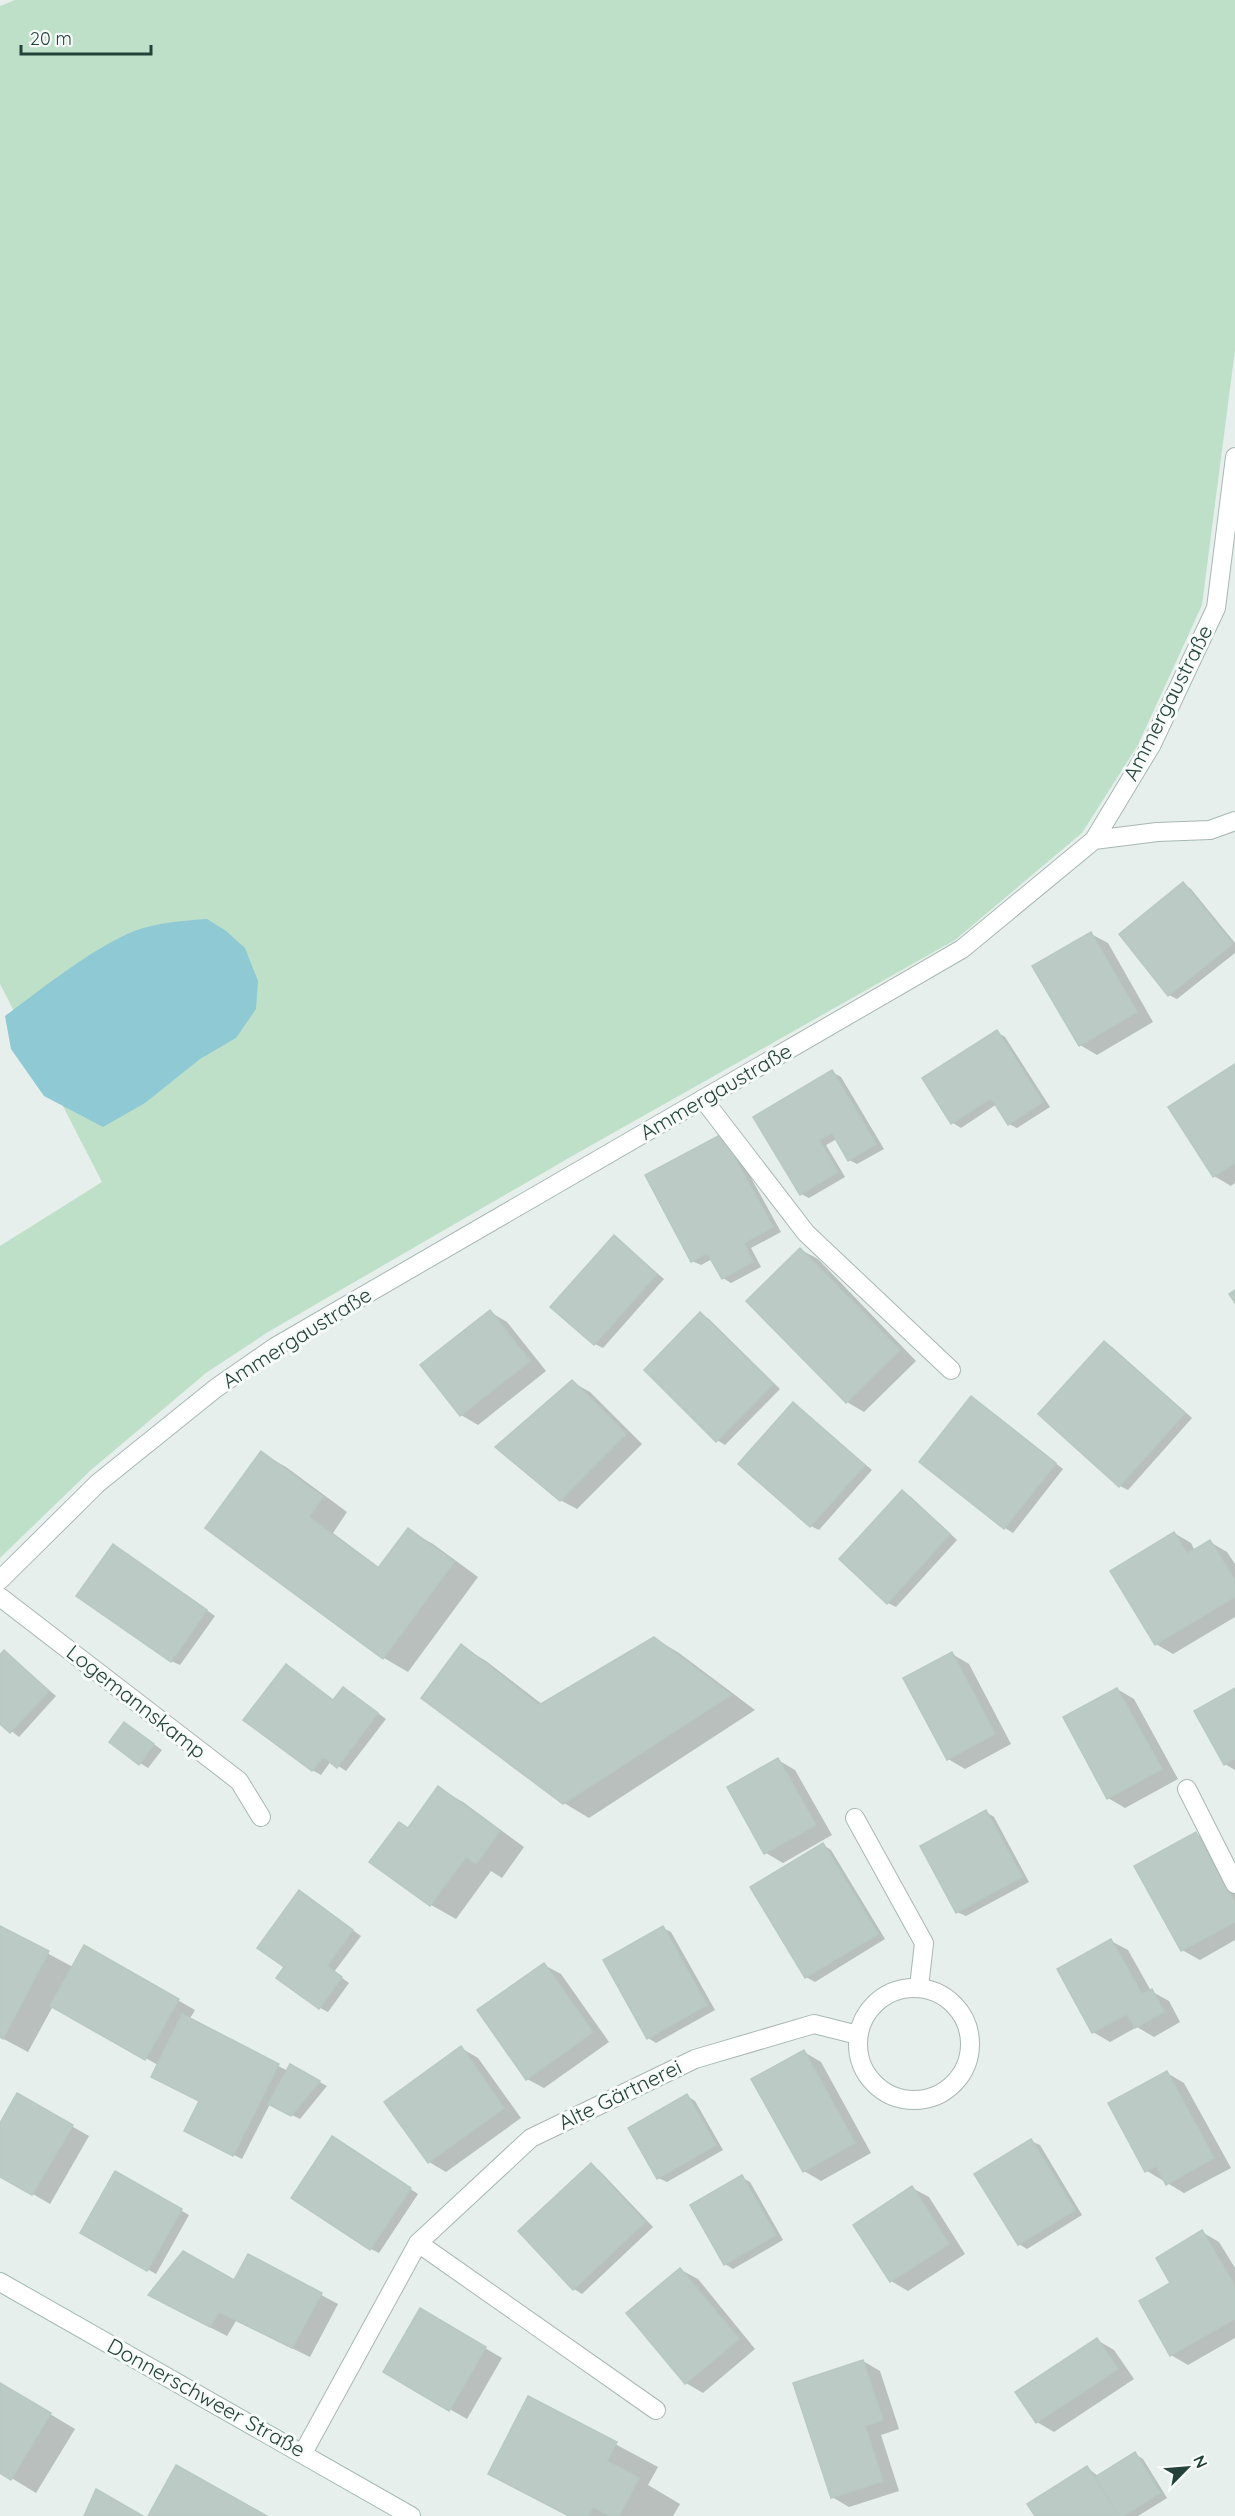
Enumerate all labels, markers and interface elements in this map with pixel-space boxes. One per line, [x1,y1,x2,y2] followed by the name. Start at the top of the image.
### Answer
[21,18,152,56] scale bar
[30,27,72,50] text: 20 m
[1117,620,1218,785] street label: Ammergaustraße
[635,1037,796,1145] street label: Ammergaustraße
[217,1281,376,1394] street label: Ammergaustraße
[62,1639,212,1764] street label: Logemannskamp
[554,2053,685,2135] street label: Alte Gärtnerei
[103,2332,310,2462] street label: Donnerschweer Straße
[1157,2438,1217,2498] north arrow
[1189,2452,1212,2471] text: N

